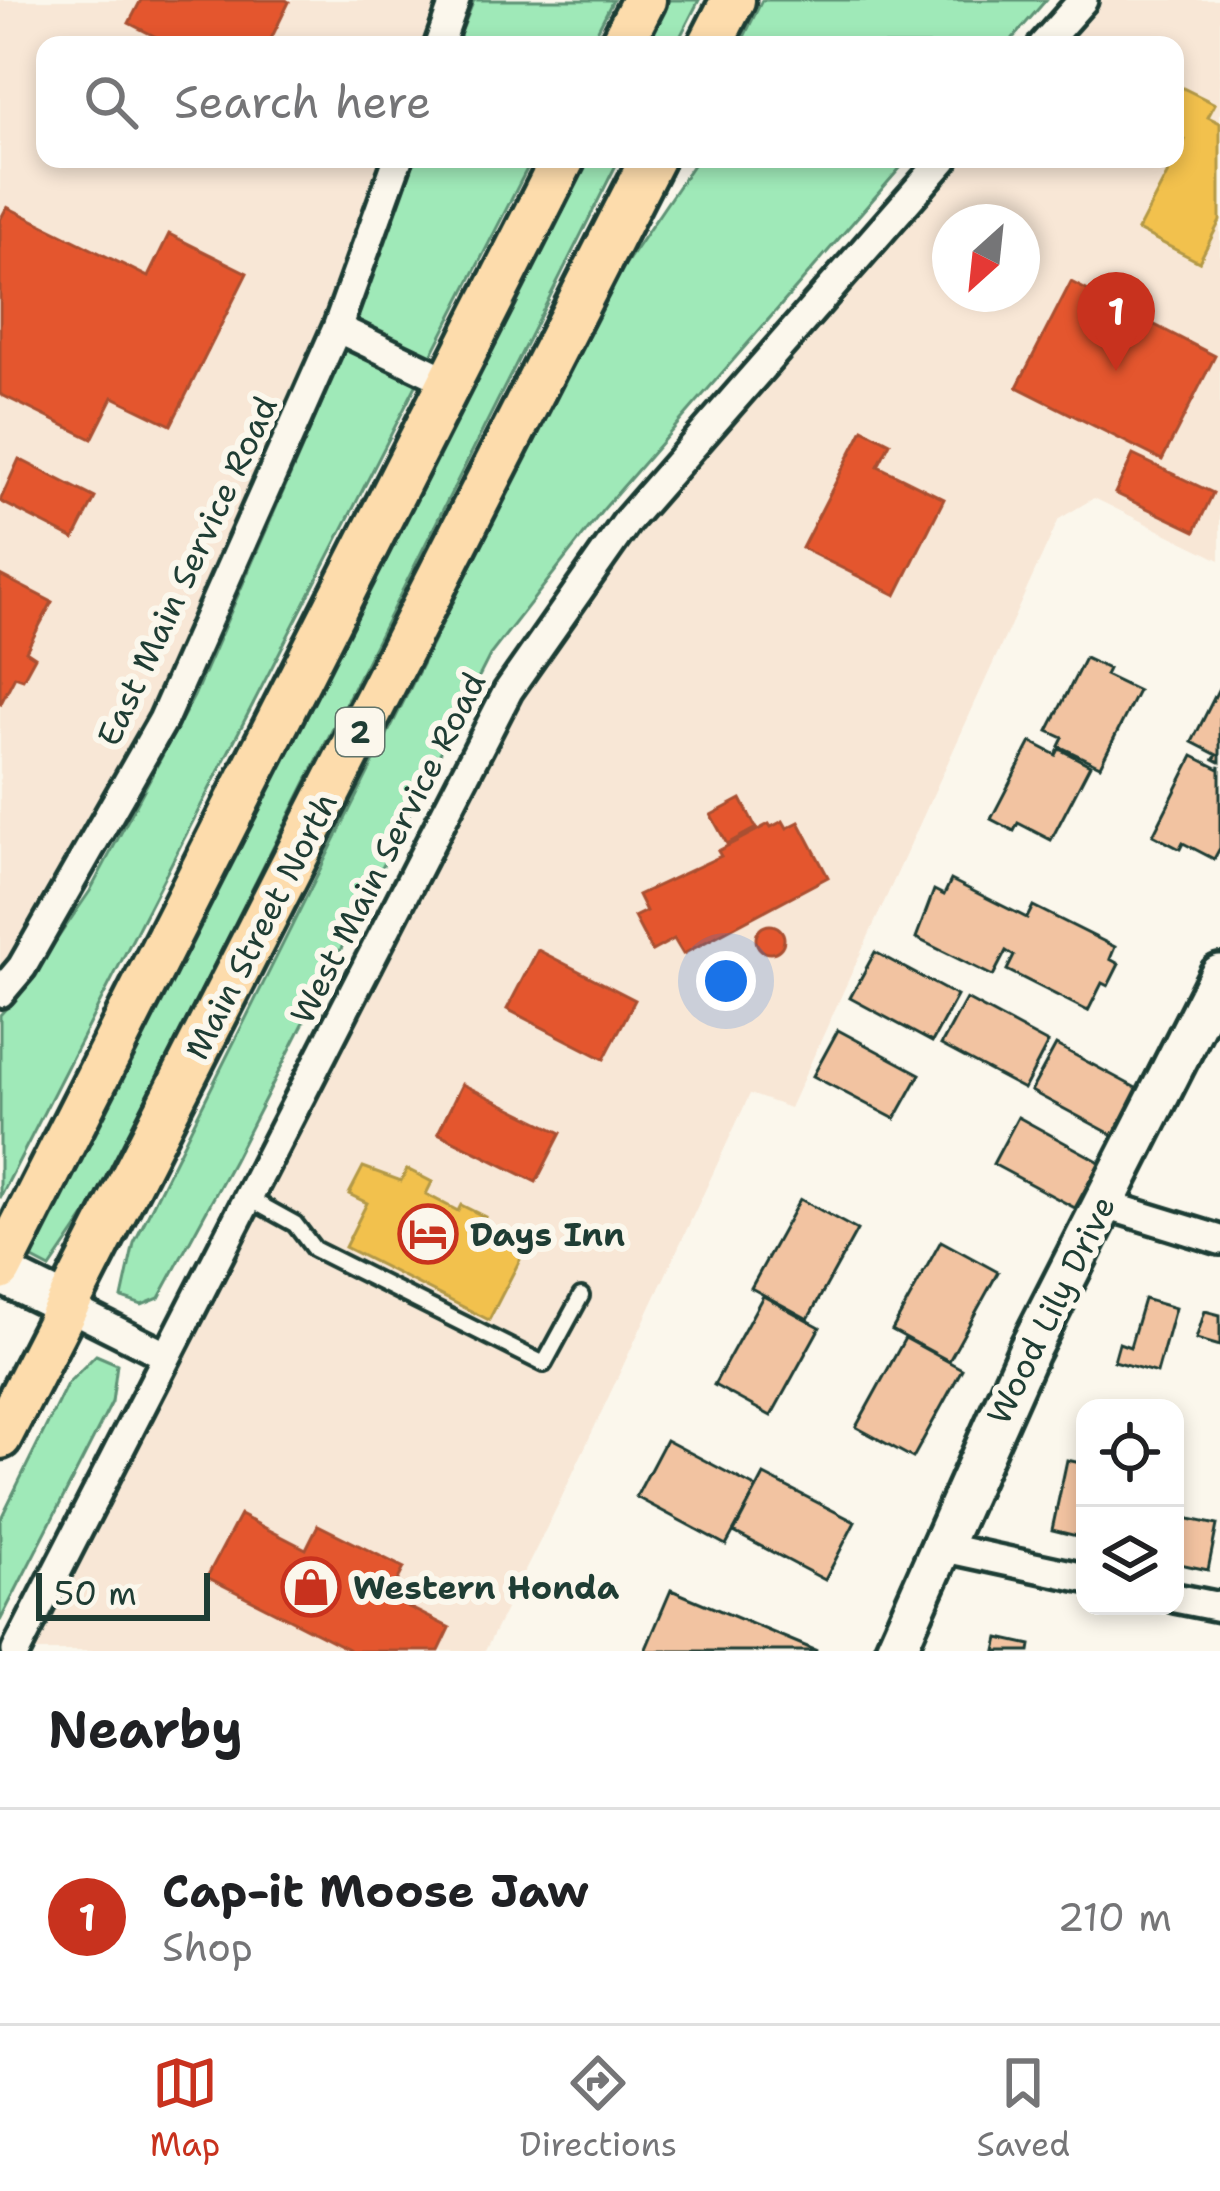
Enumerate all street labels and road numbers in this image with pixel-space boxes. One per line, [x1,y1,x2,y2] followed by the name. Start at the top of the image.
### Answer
[86,389,288,753] street label: East Main Service Road
[280,664,496,1032] street label: West Main Service Road
[336,708,384,756] road number: 2
[174,785,348,1067] street label: Main Street North
[976,1188,1126,1432] street label: Wood Lily Drive

